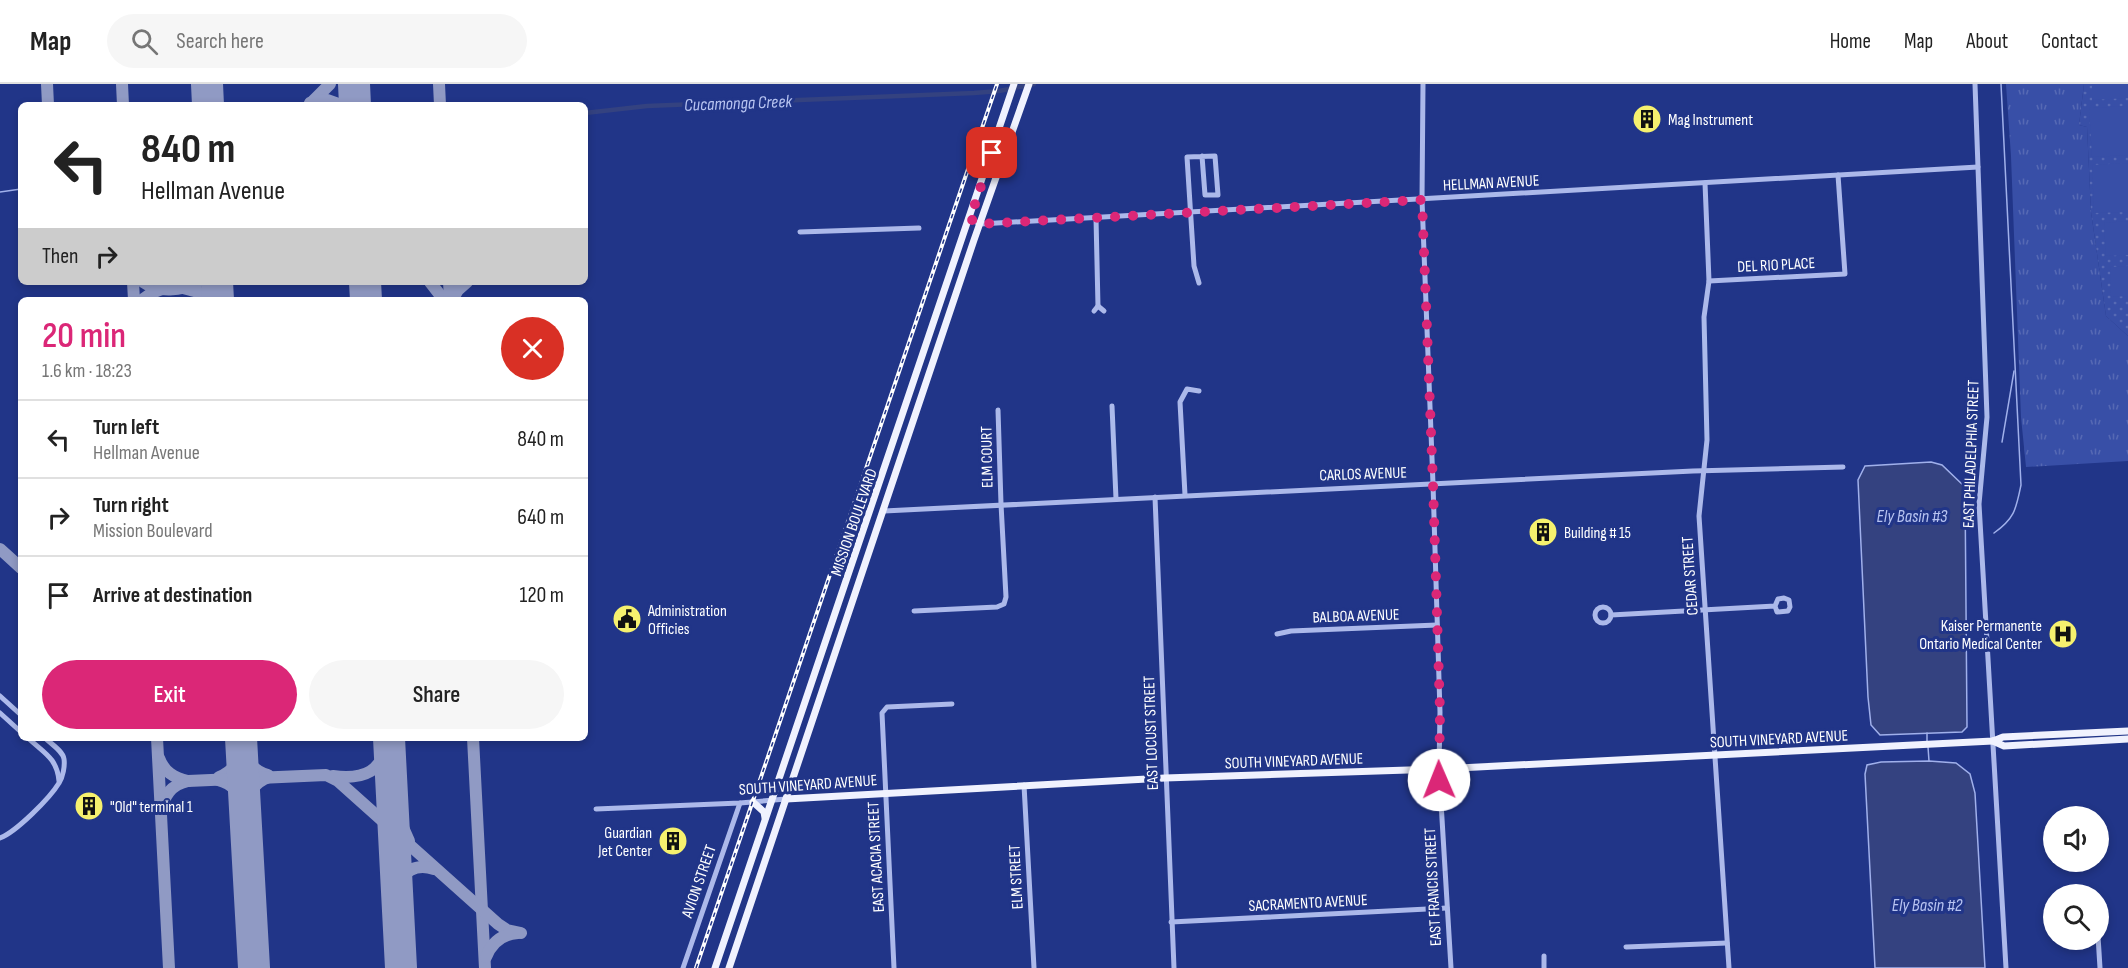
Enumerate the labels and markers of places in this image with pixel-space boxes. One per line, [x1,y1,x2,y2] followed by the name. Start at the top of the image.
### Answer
[1631,103,1663,135] building icon: Mag Instrument
[1668,111,1753,130] place label: Mag Instrument
[966,127,1017,178] pin
[1527,516,1559,548] building icon: Building # 15
[1564,524,1631,543] place label: Building # 15
[647,602,727,639] place label: Administration Officies
[611,603,643,635] public building icon: Administration Officies
[1919,617,2042,654] place label: Kaiser Permanente Ontario Medical Center
[2047,618,2079,650] hospital icon: Kaiser Permanente Ontario Medical Center
[73,790,105,822] building icon: "Old" terminal 1
[110,798,193,817] place label: "Old" terminal 1
[597,824,652,861] place label: Guardian Jet Center
[657,825,689,857] building icon: Guardian Jet Center

